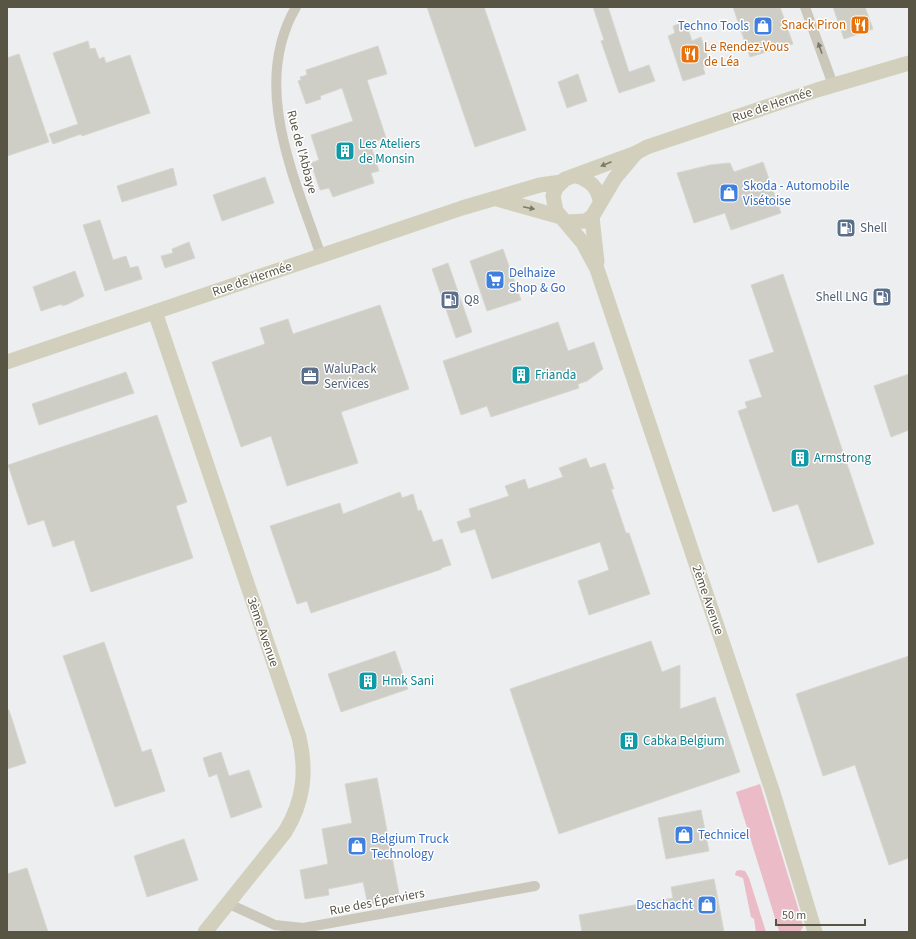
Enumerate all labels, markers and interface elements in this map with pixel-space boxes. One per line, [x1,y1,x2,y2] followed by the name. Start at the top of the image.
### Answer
[849,14,871,36] restaurant icon: Snack Piron
[752,15,774,37] shop icon: Techno Tools
[781,16,846,34] place label: Snack Piron
[678,17,750,35] place label: Techno Tools
[704,38,789,71] place label: Le Rendez-Vous de Léa
[816,42,822,54] one-way arrow
[679,43,701,65] restaurant icon: Le Rendez-Vous de Léa
[730,83,814,127] street label: Rue de Hermée
[282,108,322,196] street label: Rue de l'Abbaye
[359,135,421,168] place label: Les Ateliers de Monsin
[334,140,356,162] building icon: Les Ateliers de Monsin
[600,161,612,167] one-way arrow
[743,177,849,210] place label: Skoda - Automobile Visétoise
[718,182,740,204] shop icon: Skoda - Automobile Visétoise
[523,206,535,212] one-way arrow
[835,217,857,239] fuel station icon: Shell
[860,219,887,237] place label: Shell
[210,257,294,301] street label: Rue de Hermée
[509,264,565,297] place label: Delhaize Shop & Go
[484,269,506,291] supermarket icon: Delhaize Shop & Go
[871,286,893,308] fuel station icon: Shell LNG
[816,288,868,306] place label: Shell LNG
[439,289,461,311] fuel station icon: Q8
[464,291,479,309] place label: Q8
[324,360,377,393] place label: WaluPack Services
[510,364,532,386] building icon: Frianda
[299,365,321,387] office icon: WaluPack Services
[535,366,576,384] place label: Frianda
[789,447,811,469] building icon: Armstrong
[814,449,871,467] place label: Armstrong
[688,563,728,637] street label: 2ème Avenue
[243,595,283,669] street label: 3ème Avenue
[357,670,379,692] building icon: Hmk Sani
[382,672,434,690] place label: Hmk Sani
[618,730,640,752] building icon: Cabka Belgium
[643,732,725,750] place label: Cabka Belgium
[673,824,695,846] shop icon: Technicel
[698,826,749,844] place label: Technicel
[371,830,449,863] place label: Belgium Truck Technology
[346,835,368,857] shop icon: Belgium Truck Technology
[328,884,426,920] street label: Rue des Éperviers
[696,894,718,916] shop icon: Deschacht
[636,896,694,914] place label: Deschacht
[776,901,865,927] scale bar
[782,907,806,924] text: 50 m

